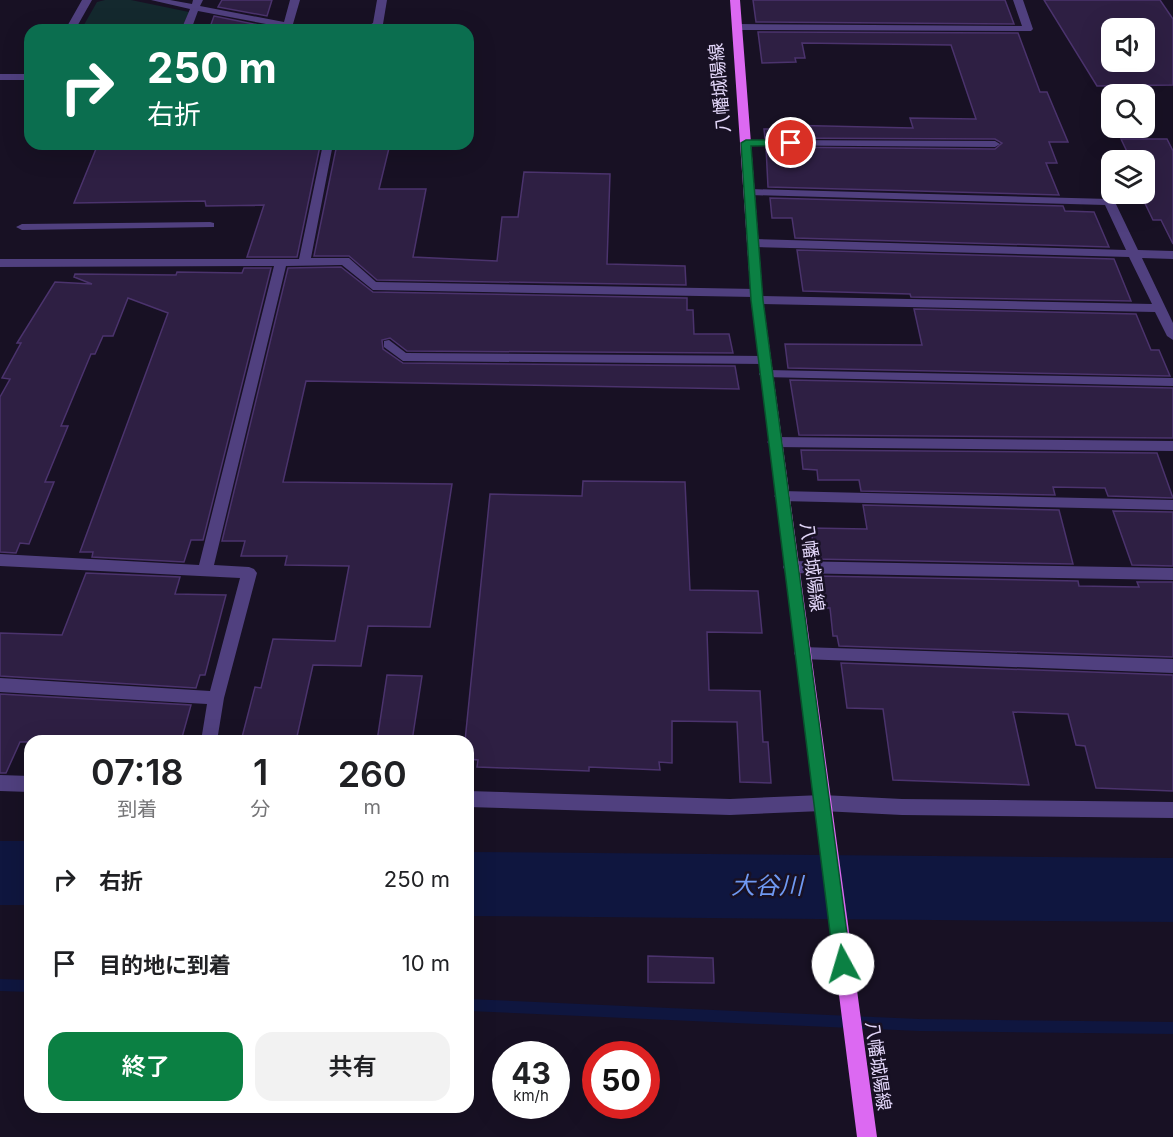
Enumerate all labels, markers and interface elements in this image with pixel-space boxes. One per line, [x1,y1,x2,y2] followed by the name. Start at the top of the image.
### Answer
[1101,18,1155,204] map controls
[1101,18,1155,72] button: sound
[147,42,277,93] text: 250 m
[705,42,734,134] street label: 八幡城陽線
[48,48,126,126] icon: right
[1101,84,1155,138] button: search
[147,98,201,131] text: 右折
[765,117,816,168] pin
[774,126,807,159] icon: arrive
[1101,150,1155,204] button: layers
[797,521,828,613] street label: 八幡城陽線
[91,750,183,794] text: 07:18
[253,750,268,794] text: 1
[338,752,407,796] text: 260
[364,795,381,819] text: m
[117,797,157,821] text: 到着
[251,797,271,821] text: 分
[48,863,81,896] icon: right
[384,866,450,892] text: 250 m
[99,868,143,894] text: 右折
[731,871,806,900] water label: 大谷川
[811,932,875,996] position arrow
[48,947,81,980] icon: arrive
[402,950,450,976] text: 10 m
[99,952,231,978] text: 目的地に到着
[862,1020,895,1112] street label: 八幡城陽線
[48,1032,243,1101] button: 終了
[255,1032,450,1101] button: 共有
[582,1041,660,1119] speed limit sign: 50
[511,1055,551,1091] text: 43
[513,1086,549,1105] text: km/h

